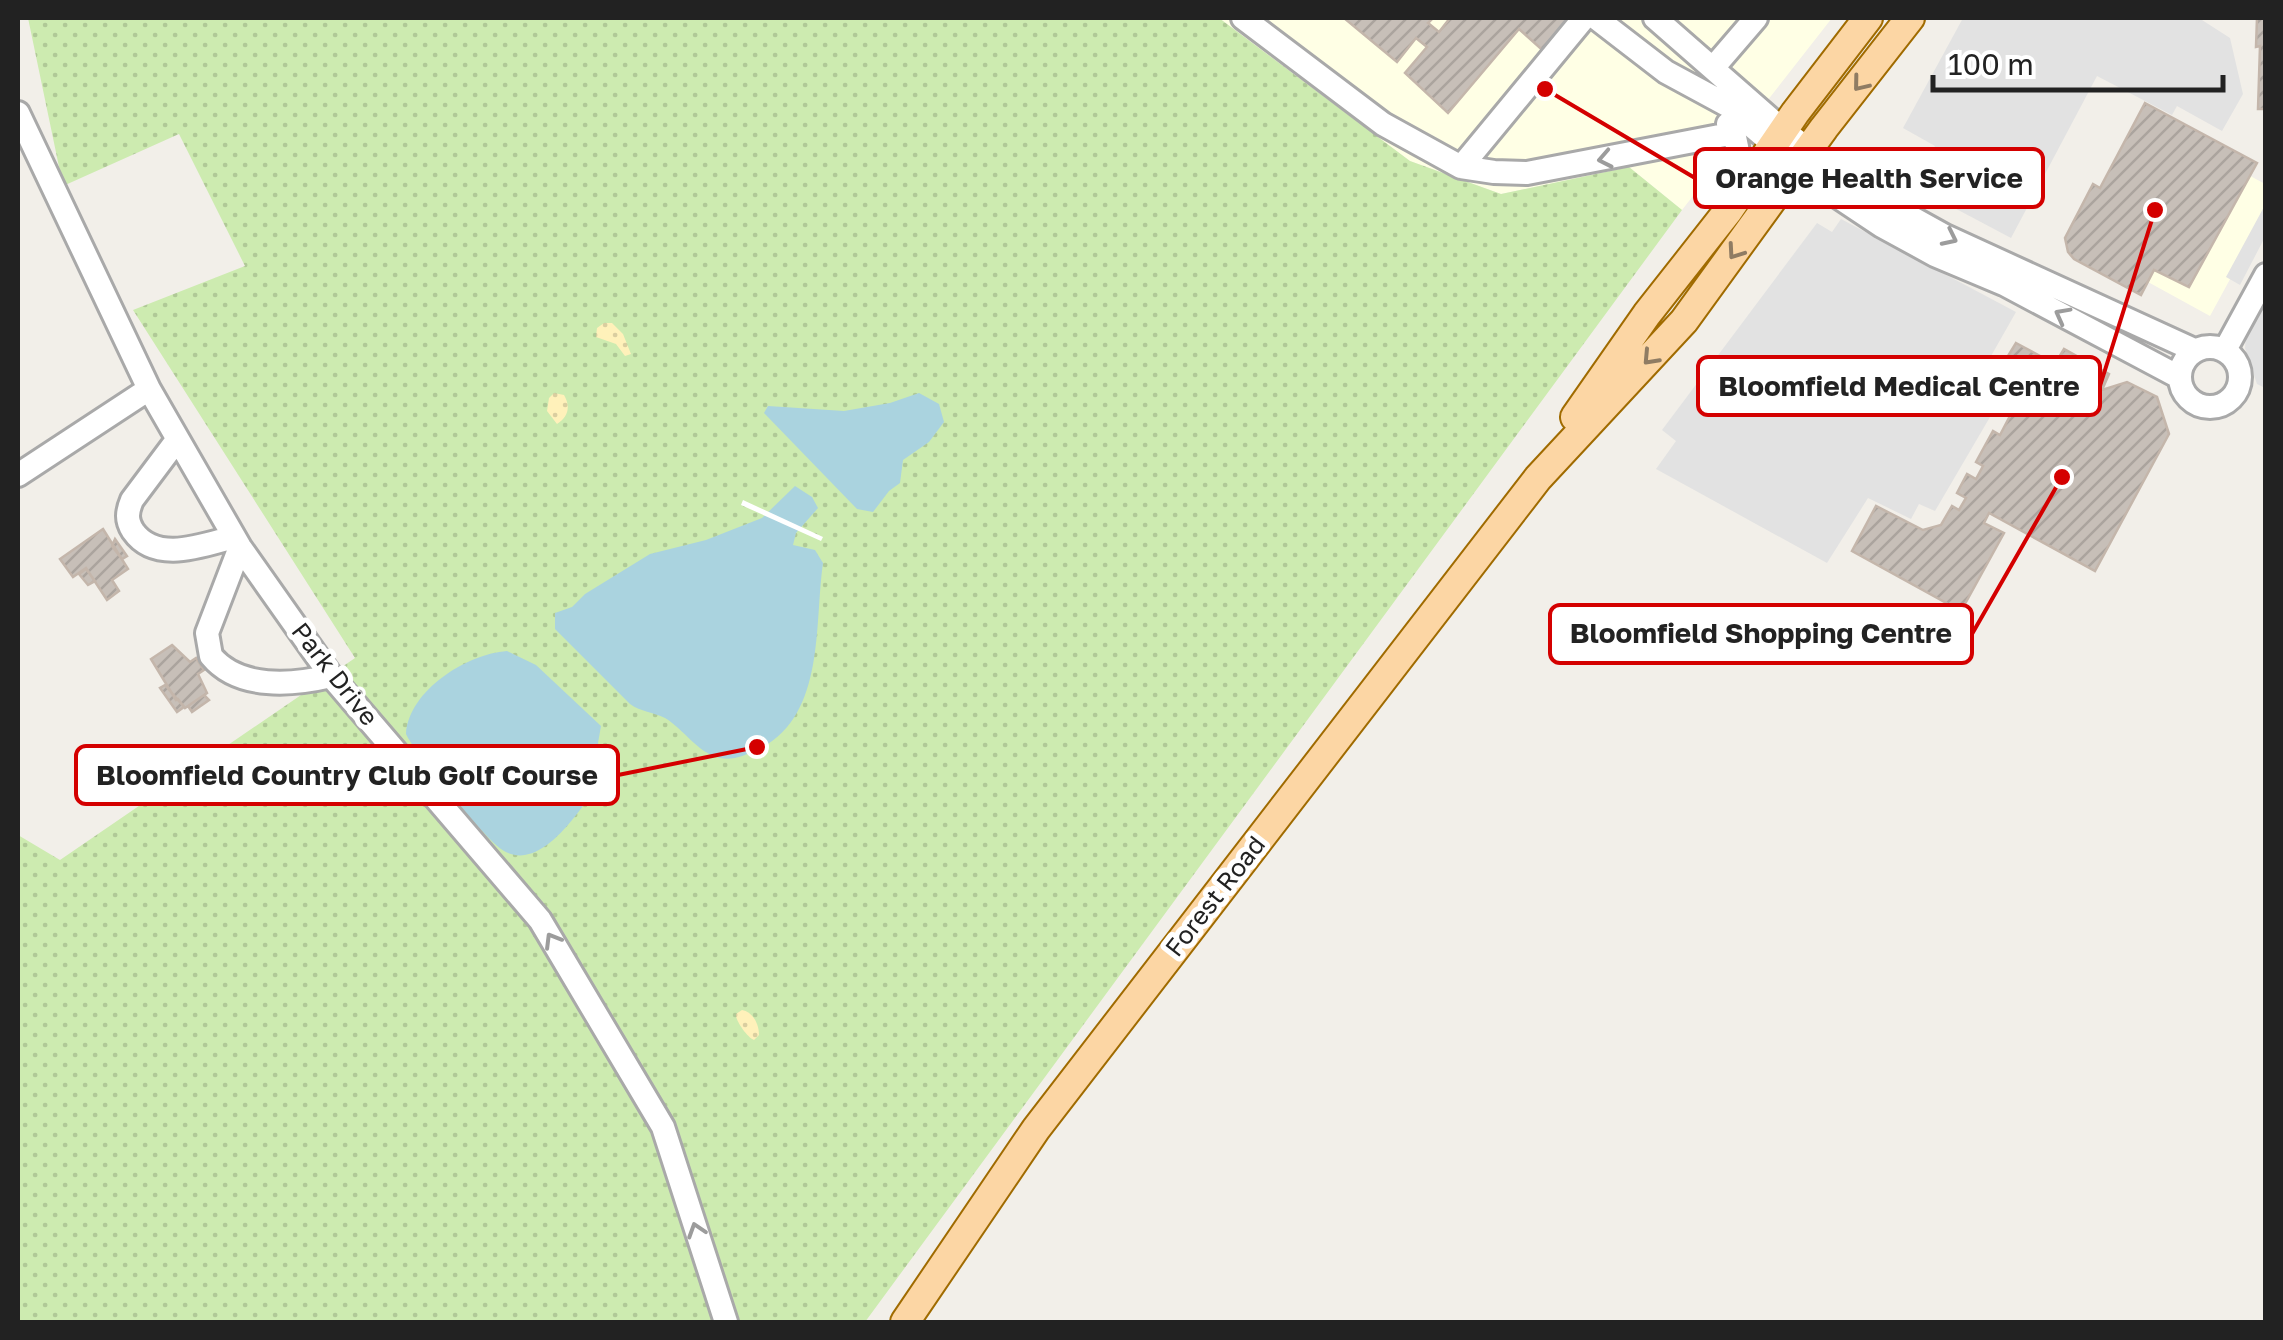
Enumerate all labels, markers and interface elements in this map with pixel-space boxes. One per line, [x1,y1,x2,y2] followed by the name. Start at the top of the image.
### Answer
[1933,30,2223,92] scale bar
[1948,46,2034,82] text: 100 m
[1854,73,1872,91] one-way arrow
[1597,147,1614,168] one-way arrow
[1695,149,2043,207] callout: Orange Health Service
[1715,161,2023,194] text: Orange Health Service
[1940,226,1958,246] one-way arrow
[1729,241,1747,259] one-way arrow
[2055,308,2073,327] one-way arrow
[1643,346,1661,365] one-way arrow
[1698,357,2100,415] callout: Bloomfield Medical Centre
[1718,369,2080,402] text: Bloomfield Medical Centre
[1550,605,1972,663] callout: Bloomfield Shopping Centre
[286,616,385,731] street label: Park Drive
[1570,616,1952,649] text: Bloomfield Shopping Centre
[76,746,618,804] callout: Bloomfield Country Club Golf Course
[96,758,598,791] text: Bloomfield Country Club Golf Course
[1158,829,1271,962] street label: Forest Road
[545,933,564,951] one-way arrow
[687,1222,708,1239] one-way arrow

